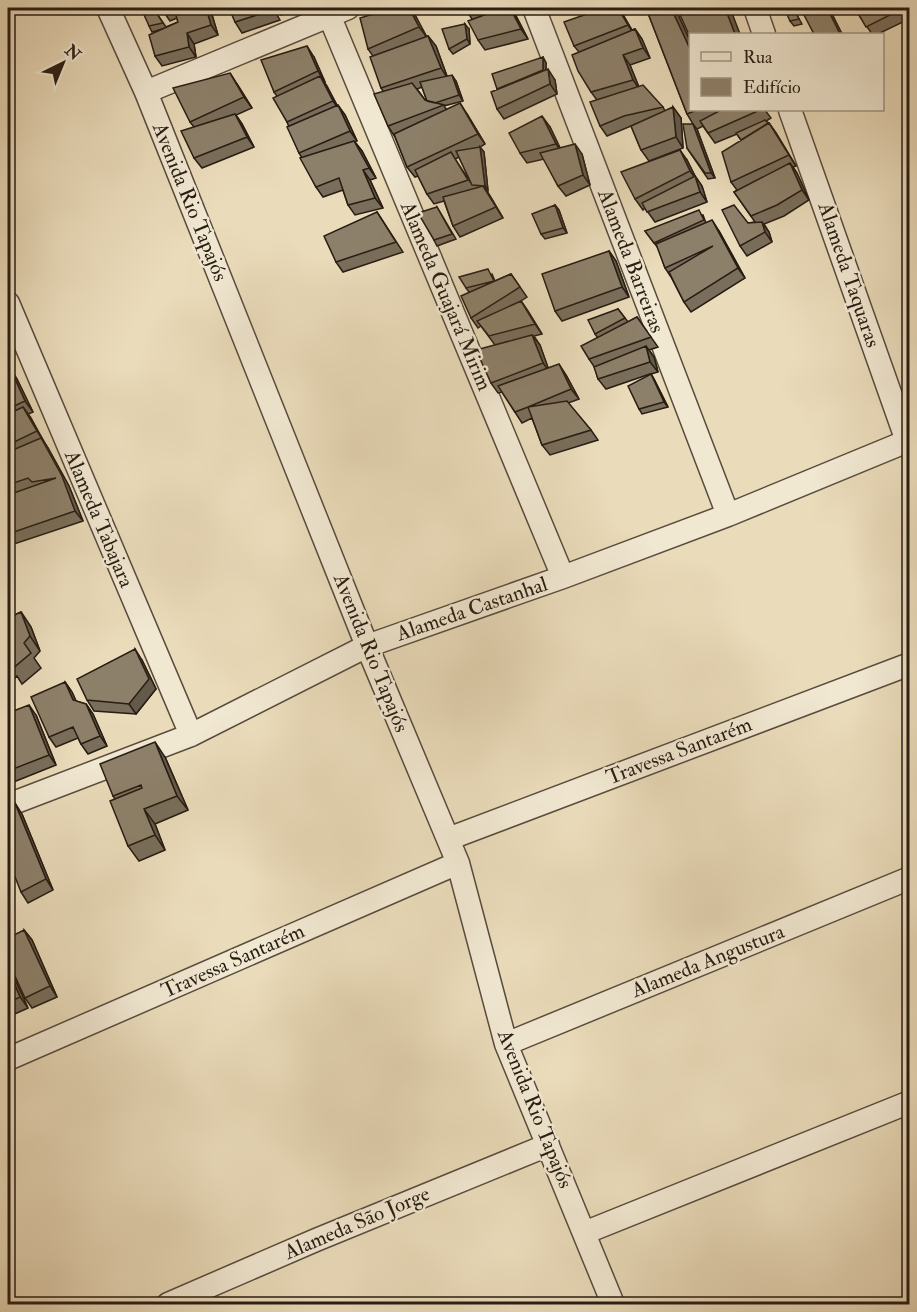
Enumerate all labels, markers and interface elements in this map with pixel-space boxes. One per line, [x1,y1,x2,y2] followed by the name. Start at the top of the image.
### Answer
[33,33,93,93] north arrow
[689,33,884,111] legend
[60,40,85,65] text: N
[743,46,773,69] text: Rua
[743,76,801,99] text: Edifício
[146,118,234,285] street label: Avenida Rio Tapajós
[591,184,671,337] street label: Alameda Barreiras
[394,196,498,395] street label: Alameda Guajará Mirim
[811,198,886,351] street label: Alameda Taquaras
[58,445,140,592] street label: Alameda Tabajara
[327,569,415,736] street label: Avenida Rio Tapajós
[392,570,552,648] street label: Alameda Castanhal
[602,711,756,791] street label: Travessa Santarém
[157,917,309,1005] street label: Travessa Santarém
[627,918,789,1004] street label: Alameda Angustura
[491,1025,579,1192] street label: Avenida Rio Tapajós
[279,1180,434,1266] street label: Alameda São Jorge

